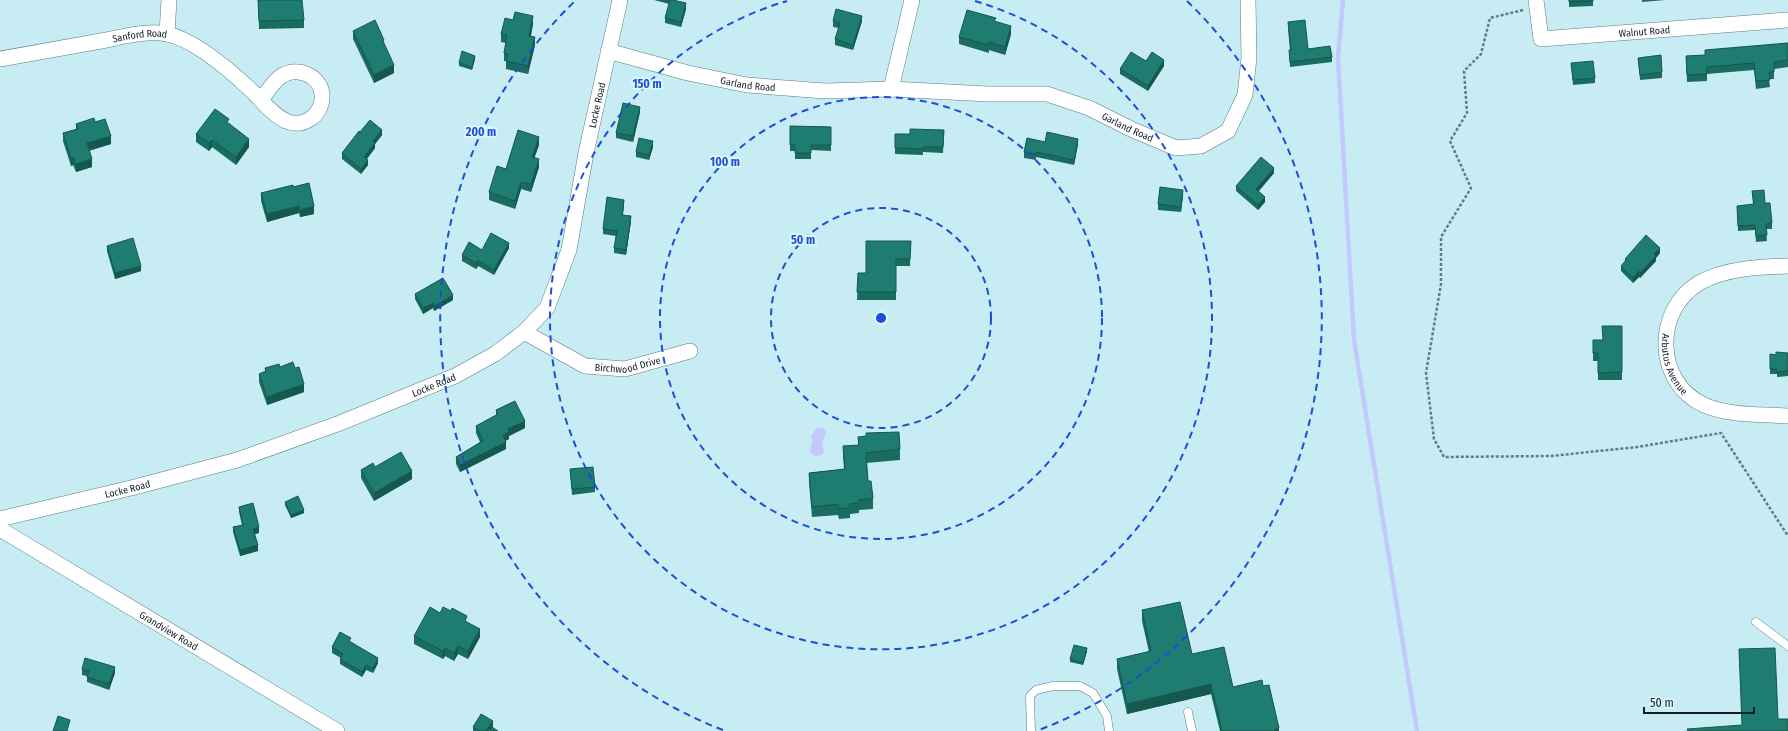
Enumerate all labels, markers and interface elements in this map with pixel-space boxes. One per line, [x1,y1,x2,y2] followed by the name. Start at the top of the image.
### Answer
[1618,24,1671,40] street label: Walnut Road
[111,28,168,46] street label: Sanford Road
[719,75,776,94] street label: Garland Road
[632,77,662,91] text: 150 m
[587,81,609,129] street label: Locke Road
[1100,110,1155,145] street label: Garland Road
[465,125,496,139] text: 200 m
[710,155,740,169] text: 100 m
[791,233,815,247] text: 50 m
[874,311,888,325] centre of rings
[1659,333,1690,398] street label: Arbutus Avenue
[594,354,662,376] street label: Birchwood Drive
[410,371,458,400] street label: Locke Road
[104,478,152,501] street label: Locke Road
[137,609,200,653] street label: Grandview Road
[1644,689,1754,715] scale bar
[1650,696,1674,710] text: 50 m

